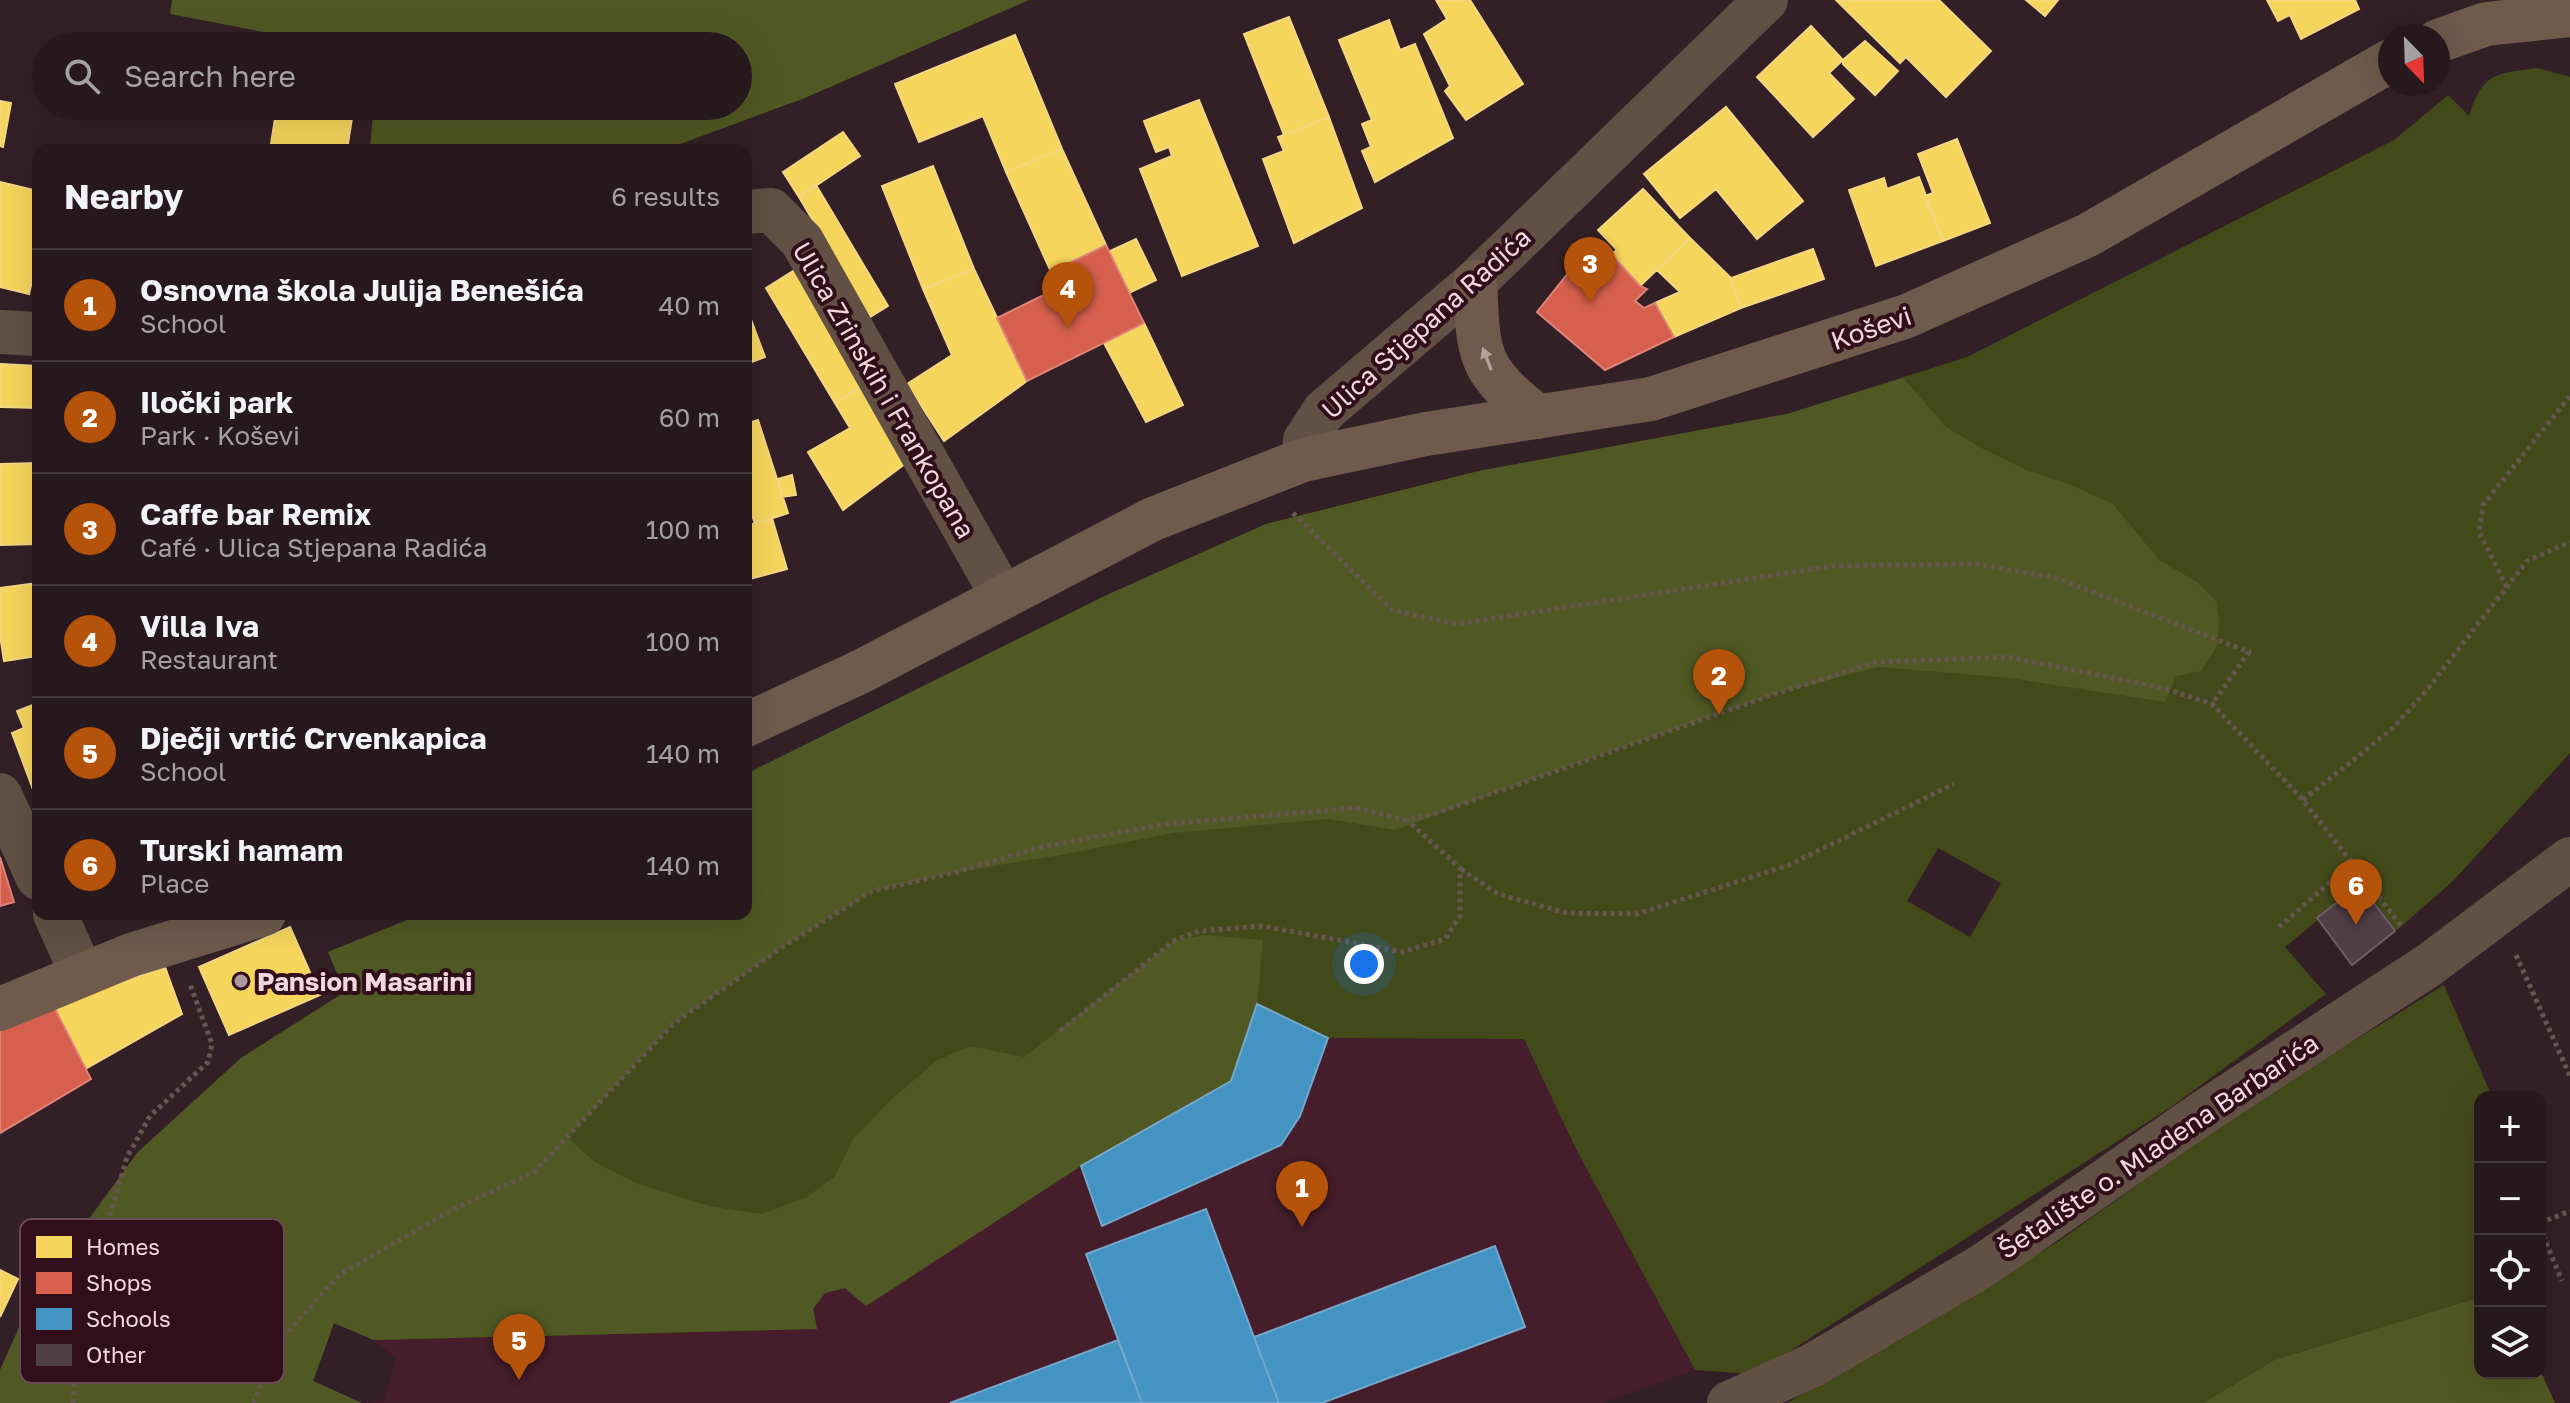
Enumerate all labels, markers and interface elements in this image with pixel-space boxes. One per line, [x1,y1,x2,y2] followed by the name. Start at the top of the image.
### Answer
[2378,24,2450,96] north arrow
[32,32,752,120] search box
[60,54,104,98] icon: search
[124,58,296,94] text: Search here
[64,176,184,216] text: Nearby
[611,181,720,212] text: 6 results
[1315,221,1537,425] street label: Ulica Stjepana Radića
[786,236,982,544] street label: Ulica Zrinskih i Frankopana
[1564,237,1616,303] pin: 3
[1042,262,1094,328] pin: 4
[140,272,584,308] text: Osnovna škola Julija Benešića
[83,290,97,321] text: 1
[659,290,720,321] text: 40 m
[1827,300,1915,356] street label: Koševi
[140,308,226,339] text: School
[1480,347,1493,371] one-way arrow
[140,384,293,420] text: Iločki park
[82,402,98,433] text: 2
[659,402,720,433] text: 60 m
[140,420,300,451] text: Park · Koševi
[140,496,371,532] text: Caffe bar Remix
[82,514,98,545] text: 3
[646,514,720,545] text: 100 m
[140,532,487,563] text: Café · Ulica Stjepana Radića
[140,608,259,644] text: Villa Iva
[82,626,98,657] text: 4
[646,626,720,657] text: 100 m
[140,644,278,675] text: Restaurant
[1693,649,1745,715] pin: 2
[140,720,487,756] text: Dječji vrtić Crvenkapica
[82,738,98,769] text: 5
[646,738,720,769] text: 140 m
[140,756,226,787] text: School
[140,832,343,868] text: Turski hamam
[82,850,98,881] text: 6
[646,850,720,881] text: 140 m
[2330,859,2382,925] pin: 6
[140,868,209,899] text: Place
[1344,944,1384,984] your location
[257,966,472,997] place label: Pansion Masarini
[232,972,250,990] marker: Pansion Masarini
[1992,1027,2324,1265] street label: Šetalište o. Mladena Barbarića
[2474,1091,2546,1379] map controls
[2474,1091,2546,1163] button: +
[1276,1161,1328,1227] pin: 1
[2474,1163,2546,1235] button: −
[20,1219,284,1383] legend
[86,1233,160,1260] text: Homes
[2474,1235,2546,1307] button: locate
[86,1269,152,1296] text: Shops
[86,1305,171,1332] text: Schools
[2474,1307,2546,1379] button: layers
[493,1314,545,1380] pin: 5
[86,1341,146,1368] text: Other

